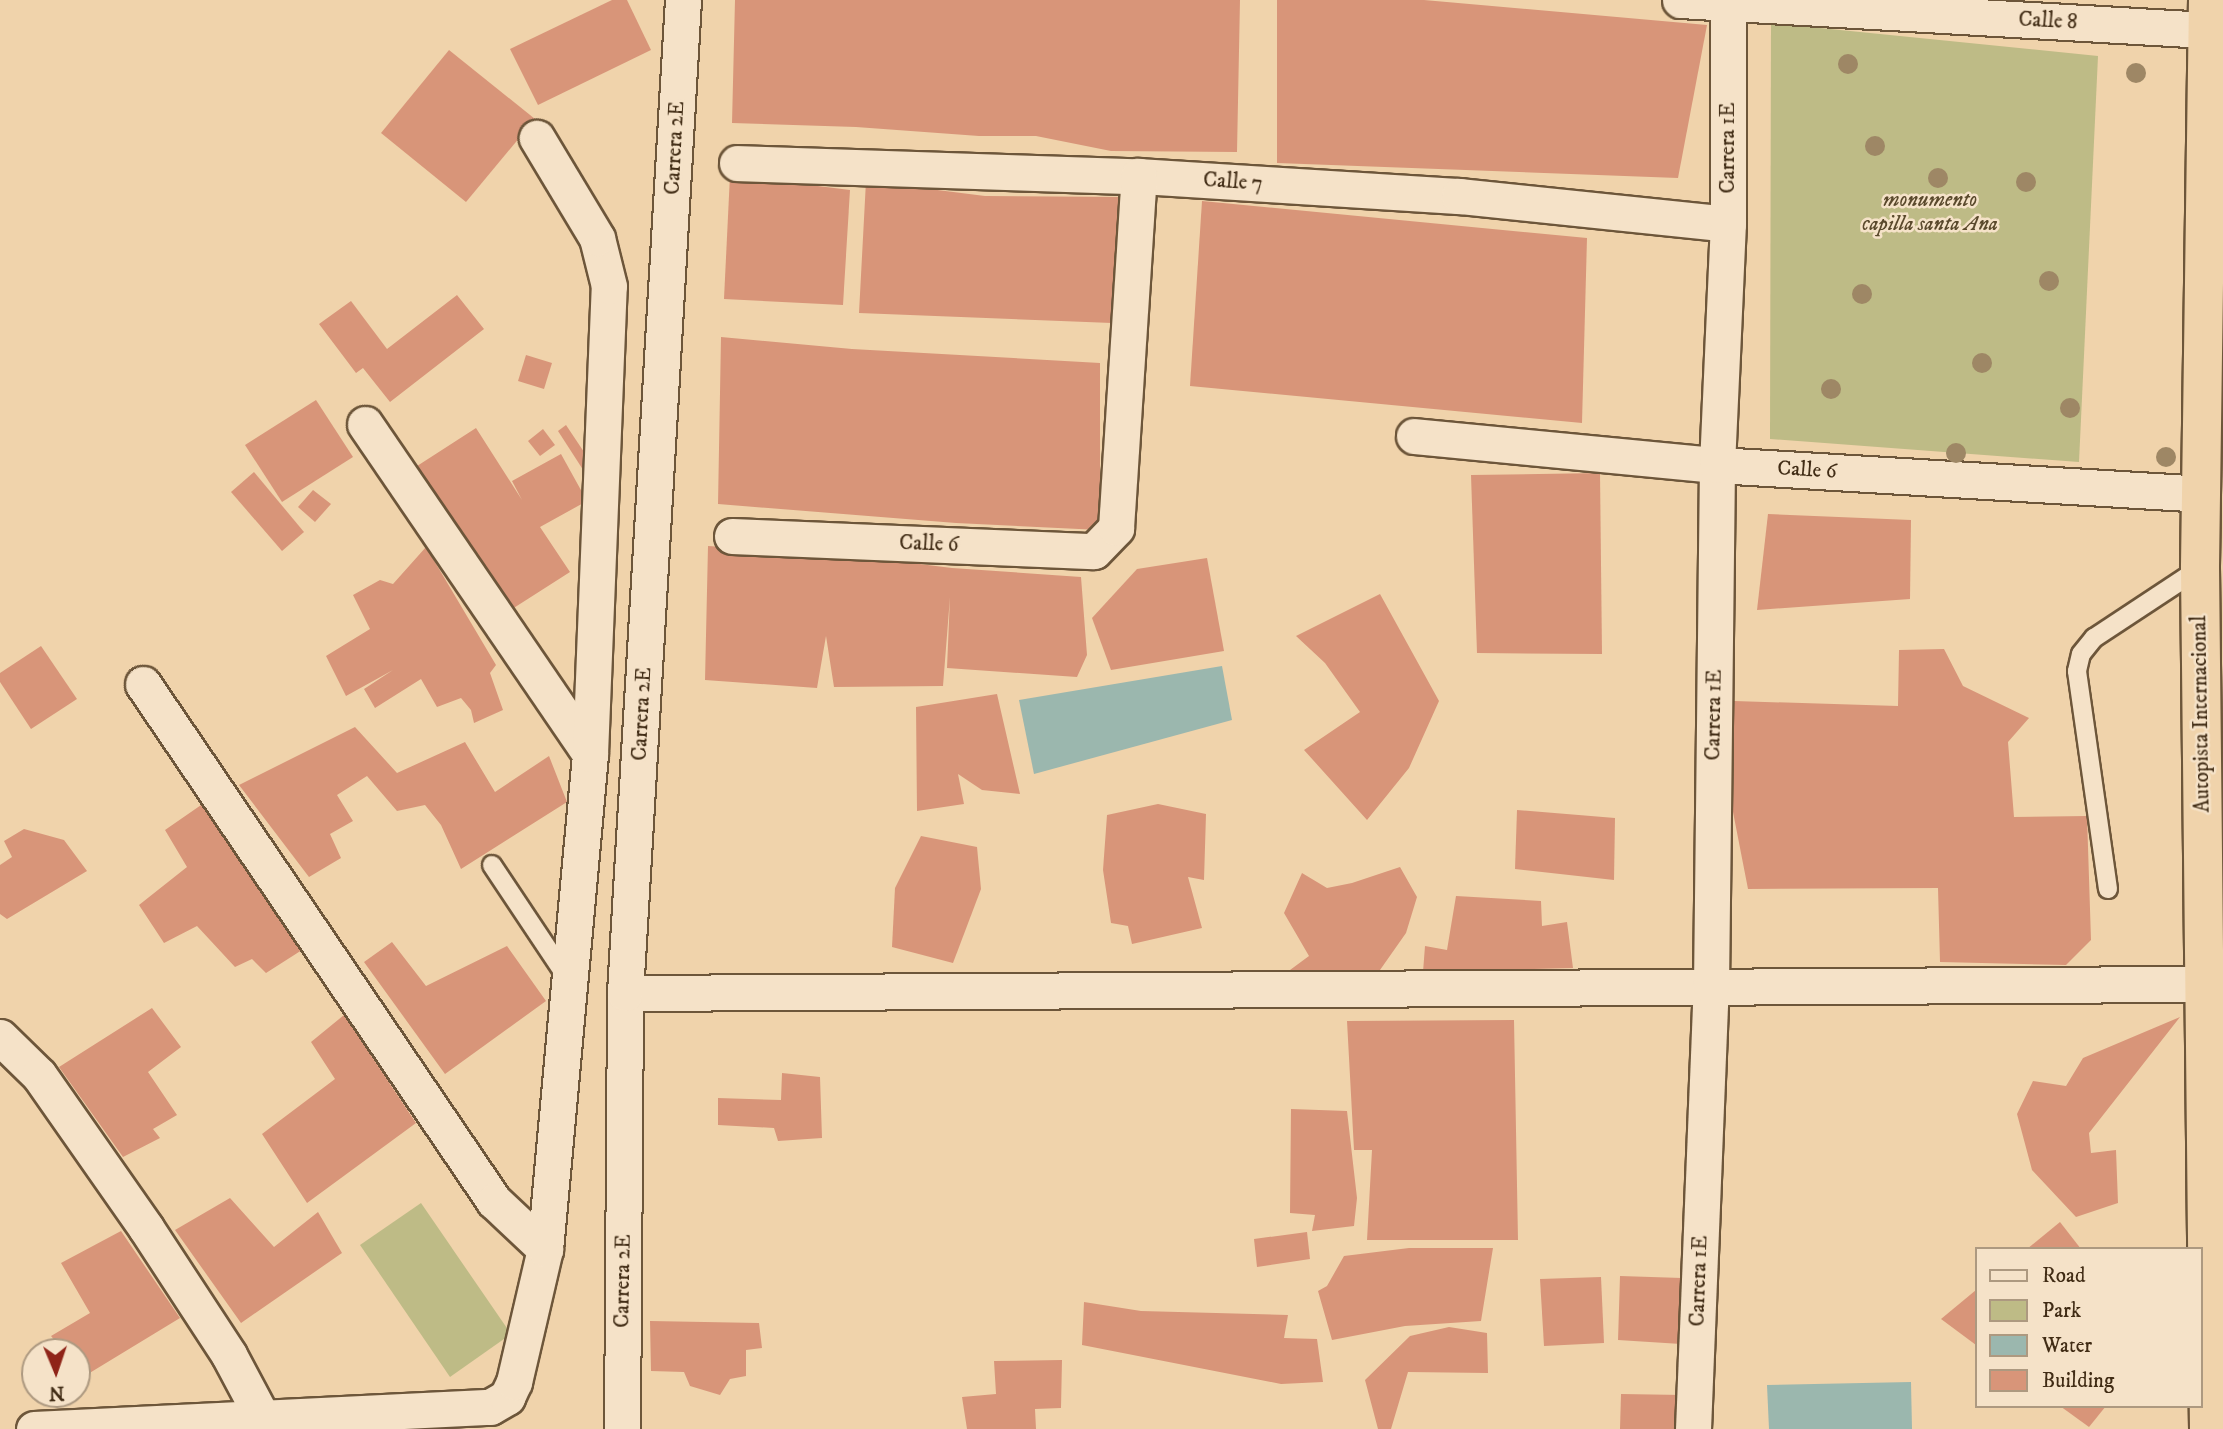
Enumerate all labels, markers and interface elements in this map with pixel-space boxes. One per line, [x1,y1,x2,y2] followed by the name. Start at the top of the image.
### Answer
[2018,7,2078,35] street label: Calle 8
[660,101,690,195] street label: Carrera 2E
[1715,102,1741,194] street label: Carrera 1E
[1202,167,1264,197] street label: Calle 7
[1862,187,1998,237] park label: monumento capilla santa Ana
[1777,456,1837,484] street label: Calle 6
[899,530,959,558] street label: Calle 6
[2187,615,2215,813] street label: Autopista Internacional
[627,667,657,761] street label: Carrera 2E
[1701,669,1727,761] street label: Carrera 1E
[610,1234,636,1328] street label: Carrera 2E
[1685,1235,1713,1327] street label: Carrera 1E
[1974,1247,2202,1408] legend
[2042,1263,2086,1289] text: Road
[2042,1298,2081,1324] text: Park
[2042,1333,2092,1359] text: Water
[21,1338,91,1408] north arrow
[2042,1368,2114,1394] text: Building
[48,1381,65,1404] text: N

